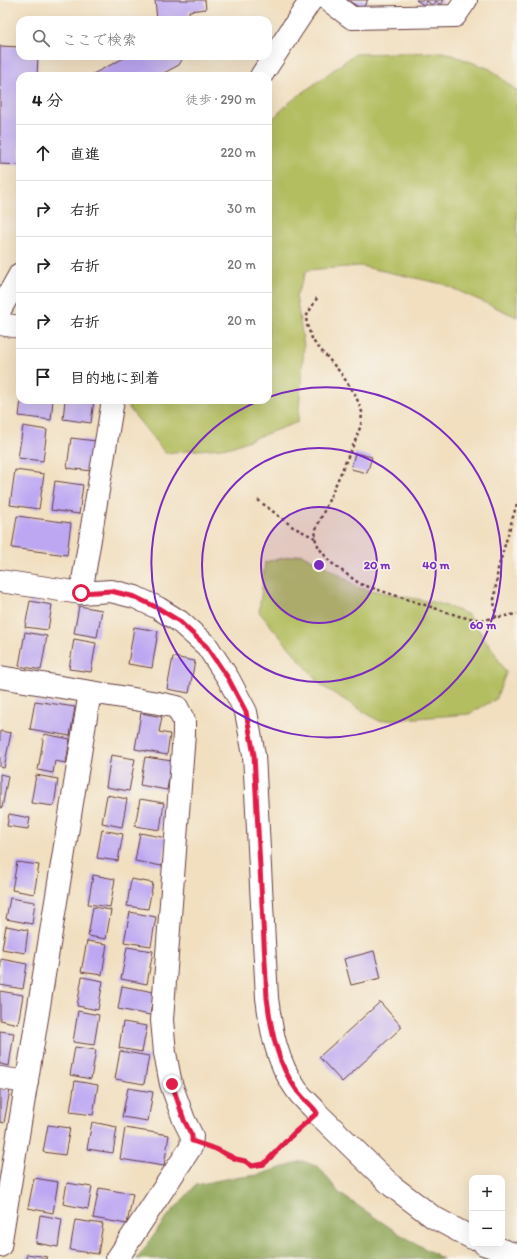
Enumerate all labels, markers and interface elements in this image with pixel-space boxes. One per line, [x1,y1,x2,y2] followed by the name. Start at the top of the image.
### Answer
[16,16,272,60] search box
[30,27,52,49] icon: search
[62,31,137,49] text: ここで検索
[32,90,63,110] text: 4 分
[186,92,256,107] text: 徒歩 · 290 m
[32,142,54,164] icon: ahead
[70,145,100,163] text: 直進
[220,145,256,160] text: 220 m
[32,198,54,220] icon: right
[70,201,100,219] text: 右折
[227,201,256,216] text: 30 m
[32,254,54,276] icon: right
[70,257,100,275] text: 右折
[227,257,256,272] text: 20 m
[32,310,54,332] icon: right
[70,313,100,331] text: 右折
[227,313,256,328] text: 20 m
[32,366,54,388] icon: arrive
[70,369,160,387] text: 目的地に到着
[312,558,326,572] centre of rings
[364,558,391,572] text: 20 m
[422,558,451,572] text: 40 m
[72,584,90,602] route start
[470,618,497,632] text: 60 m
[163,1075,181,1093] route end
[469,1175,505,1247] map controls
[469,1175,505,1211] button: +
[469,1211,505,1247] button: −

